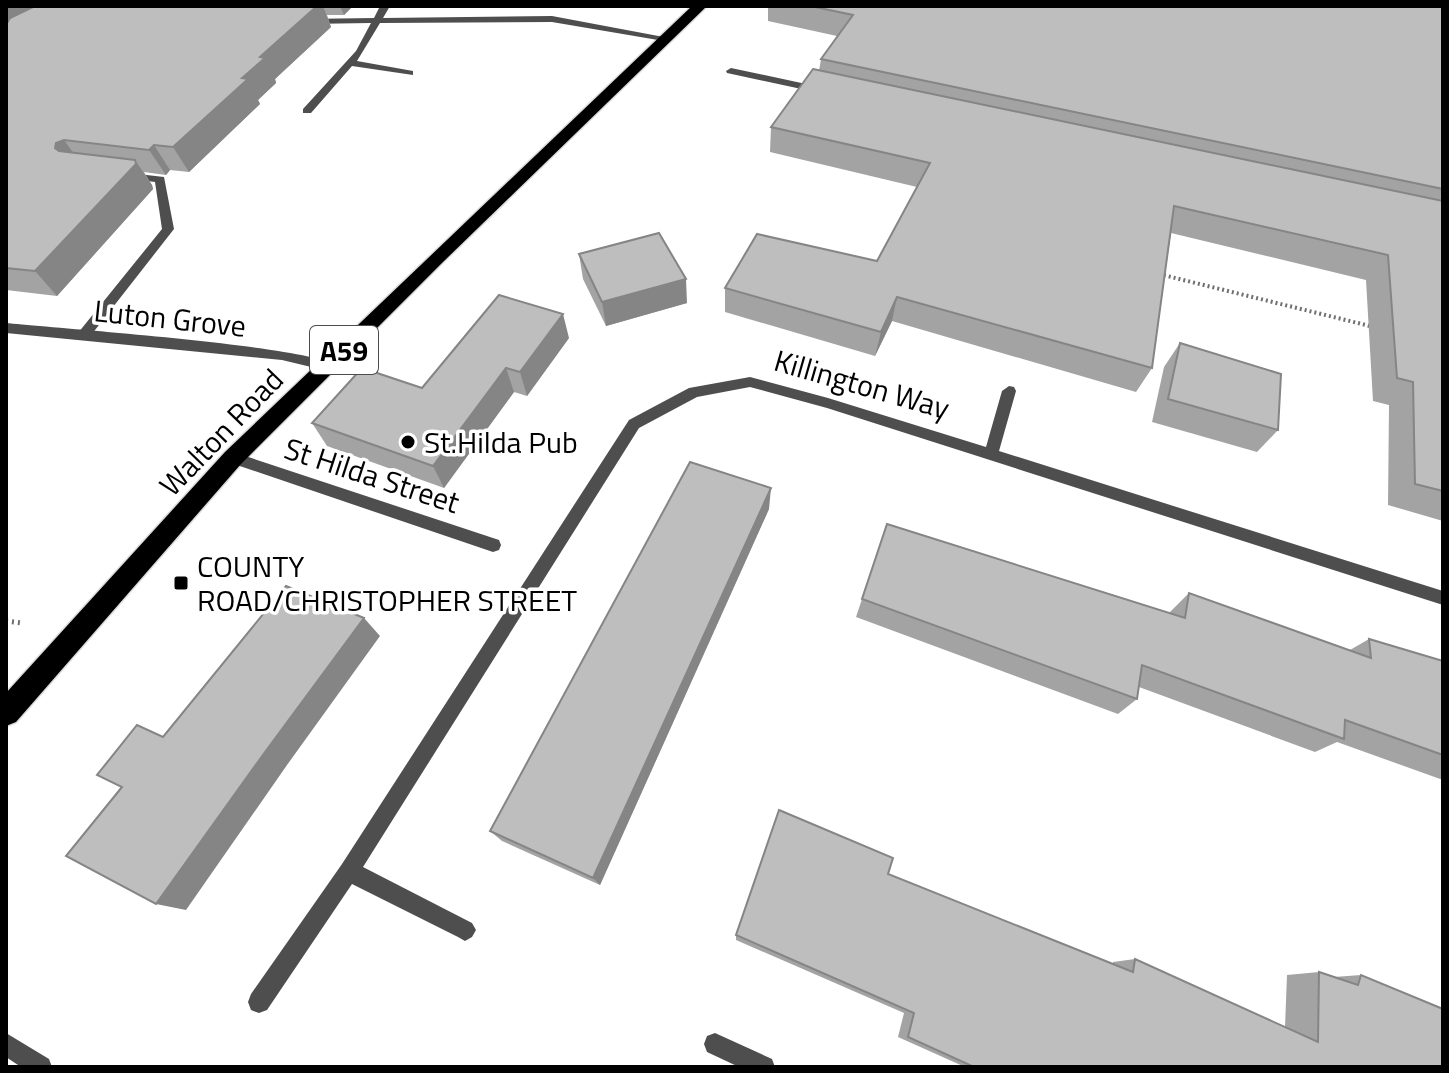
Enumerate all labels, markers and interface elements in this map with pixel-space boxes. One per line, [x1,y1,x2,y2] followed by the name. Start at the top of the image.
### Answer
[92,287,248,349] street label: Luton Grove
[310,326,378,374] road number: A59
[769,337,955,431] street label: Killington Way
[148,358,294,506] street label: Walton Road
[424,419,578,465] place label: St.Hilda Pub
[278,425,466,525] street label: St Hilda Street
[399,433,417,451] marker: St.Hilda Pub
[197,543,577,623] place label: COUNTY ROAD/CHRISTOPHER STREET
[172,574,190,592] marker: COUNTY ROAD/CHRISTOPHER STREET

